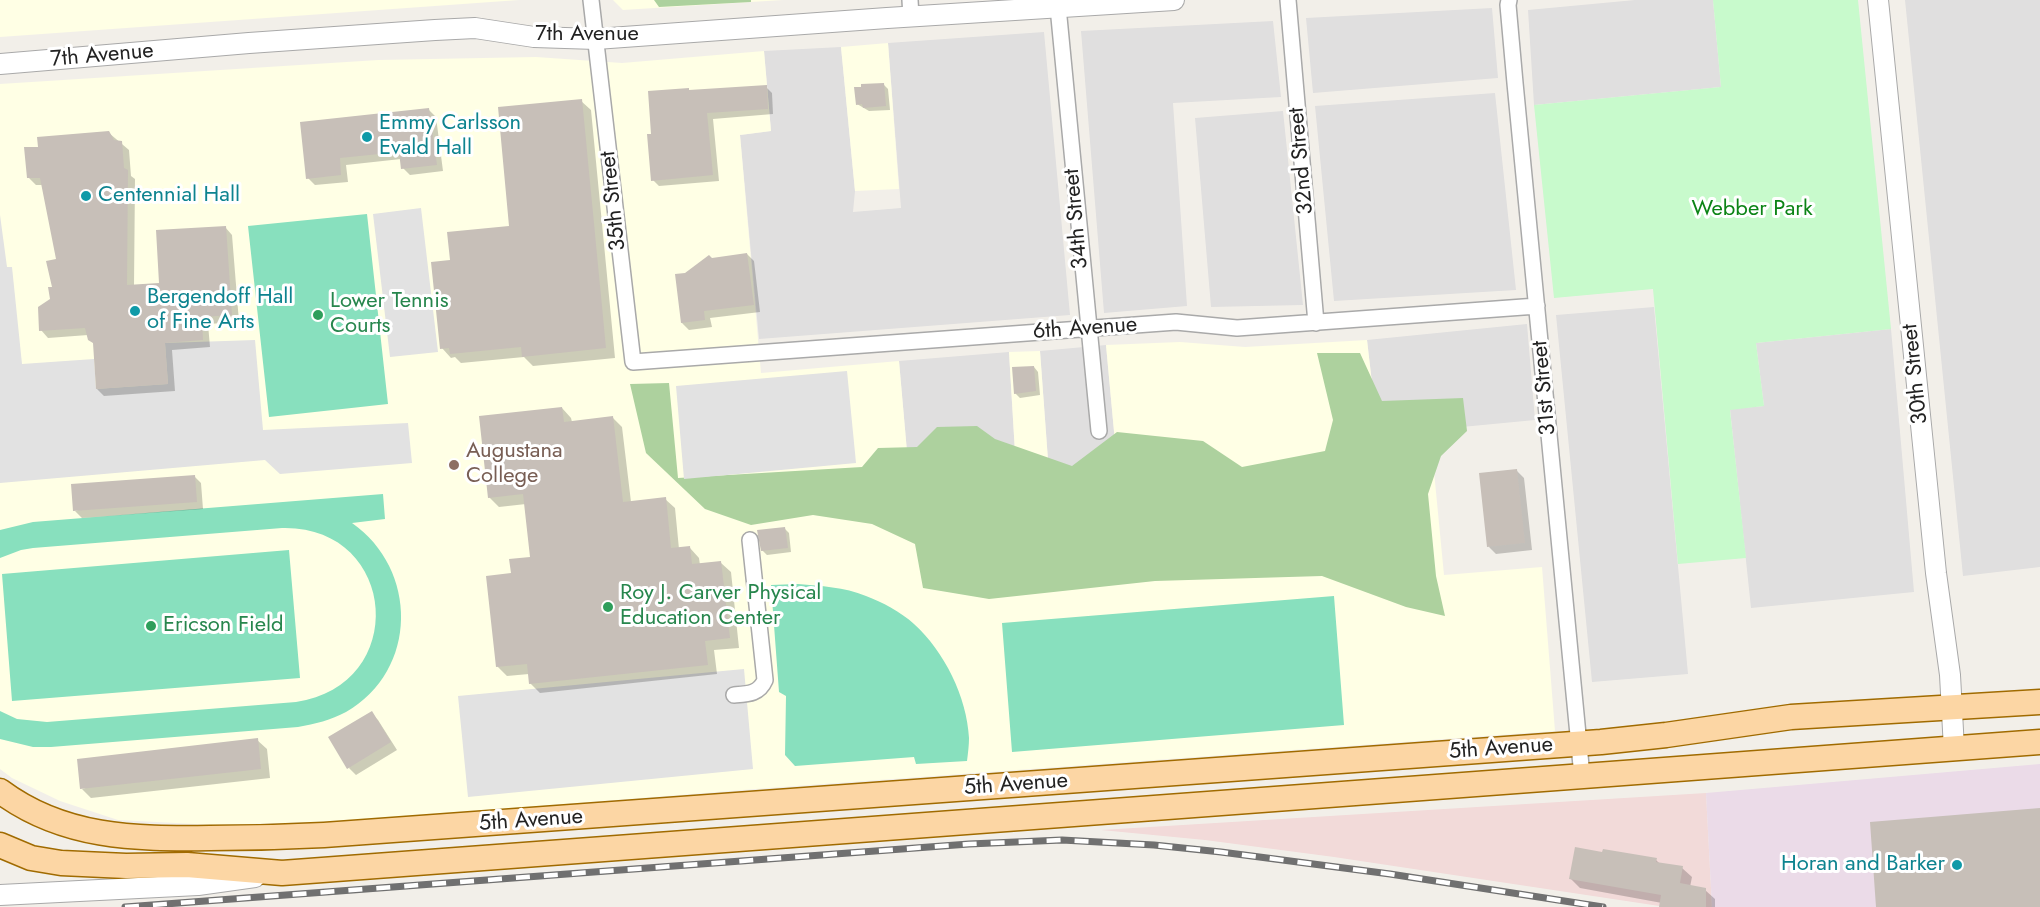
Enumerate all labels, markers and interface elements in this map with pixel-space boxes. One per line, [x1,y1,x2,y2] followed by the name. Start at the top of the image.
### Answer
[535,22,639,48] street label: 7th Avenue
[49,38,155,74] street label: 7th Avenue
[1284,106,1320,216] street label: 32nd Street
[379,111,521,162] place label: Emmy Carlsson Evald Hall
[360,130,374,144] marker: Emmy Carlsson Evald Hall
[596,150,632,252] street label: 35th Street
[1059,168,1095,270] street label: 34th Street
[98,183,240,209] place label: Centennial Hall
[79,189,93,203] marker: Centennial Hall
[1691,197,1813,223] park label: Webber Park
[147,285,293,336] place label: Bergendoff Hall of Fine Arts
[330,289,449,340] place label: Lower Tennis Courts
[128,304,142,318] marker: Bergendoff Hall of Fine Arts
[311,308,325,322] marker: Lower Tennis Courts
[1032,312,1138,346] street label: 6th Avenue
[1898,322,1934,426] street label: 30th Street
[1528,339,1562,437] street label: 31st Street
[466,439,563,490] place label: Augustana College
[447,458,461,472] marker: Augustana College
[620,581,821,632] place label: Roy J. Carver Physical Education Center
[601,600,615,614] marker: Roy J. Carver Physical Education Center
[163,613,284,639] place label: Ericson Field
[144,619,158,633] marker: Ericson Field
[1448,732,1554,766] street label: 5th Avenue
[963,768,1069,802] street label: 5th Avenue
[478,804,584,838] street label: 5th Avenue
[1781,852,1945,878] place label: Horan and Barker
[1950,858,1964,872] marker: Horan and Barker

